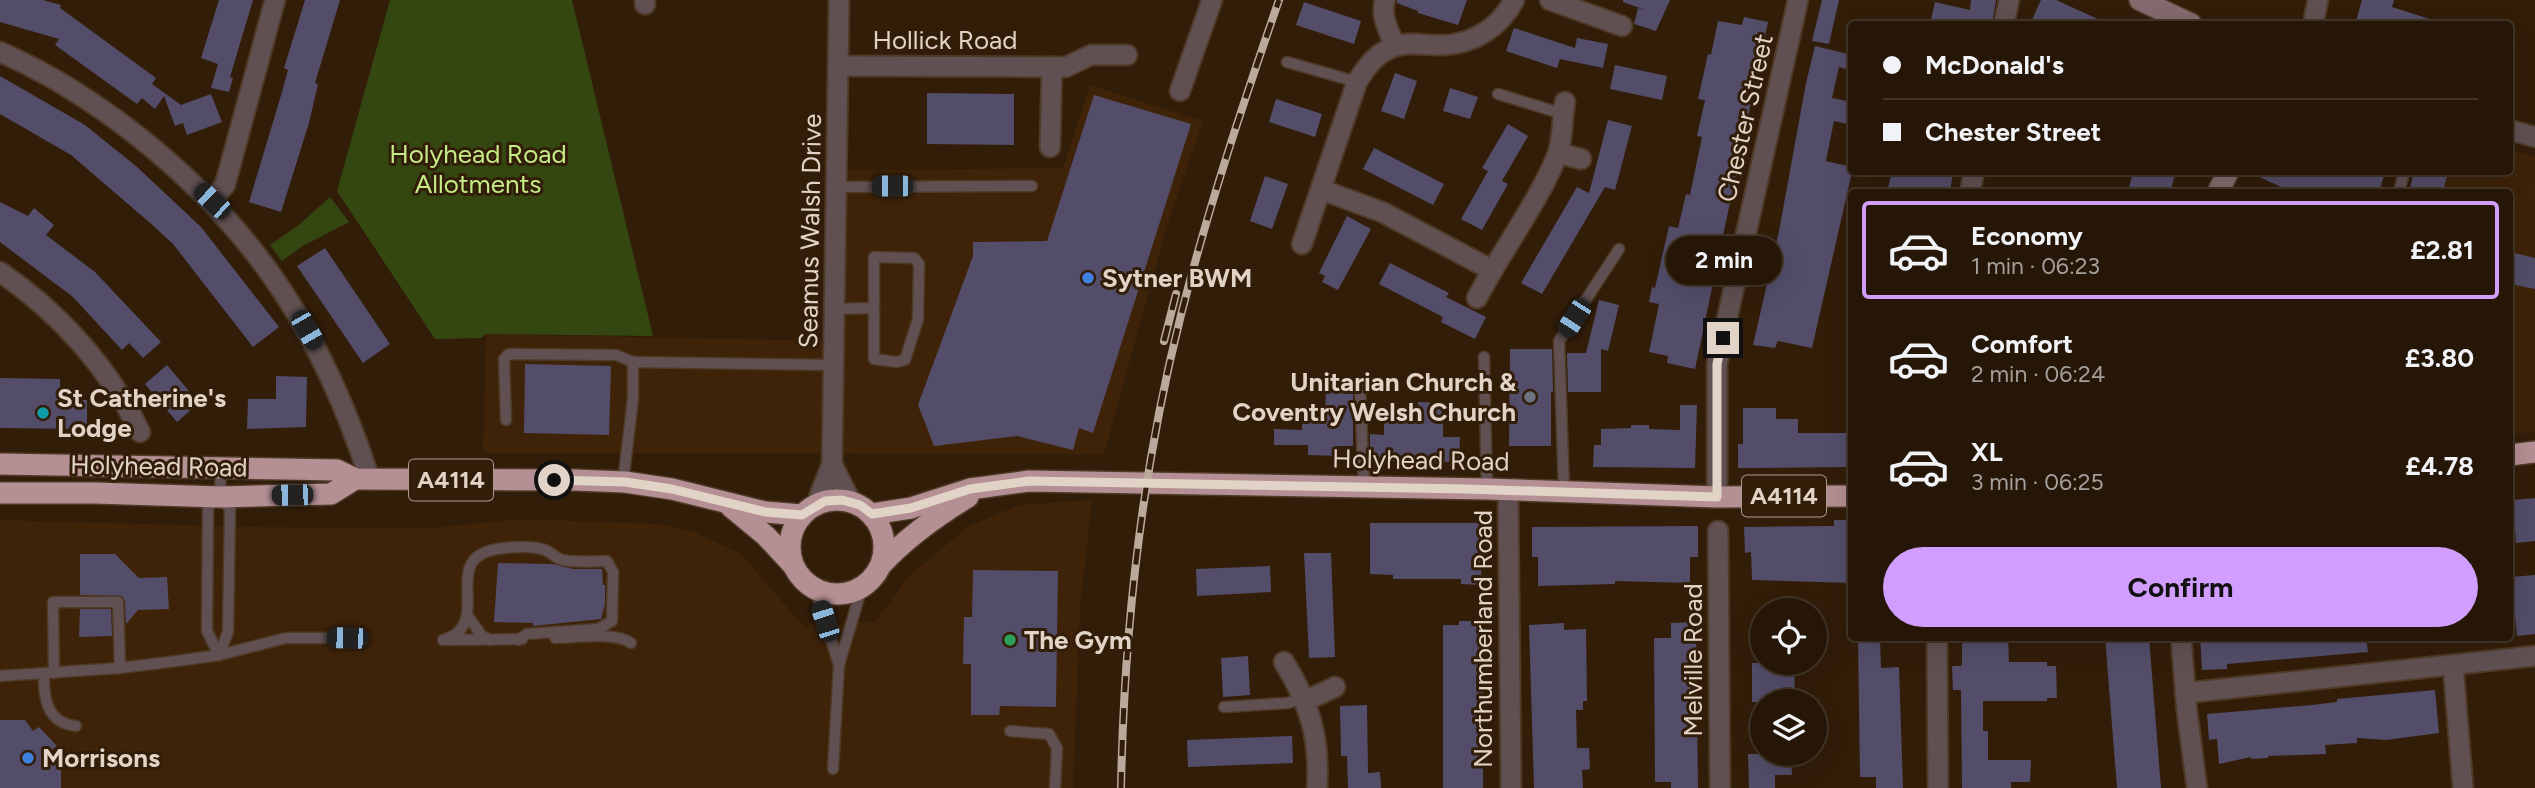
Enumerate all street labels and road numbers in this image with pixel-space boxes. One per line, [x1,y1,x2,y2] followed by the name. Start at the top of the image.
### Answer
[872,24,1018,56] street label: Hollick Road
[1710,31,1780,205] street label: Chester Street
[792,113,828,349] street label: Seamus Walsh Drive
[1332,442,1510,478] street label: Holyhead Road
[70,448,248,484] street label: Holyhead Road
[409,460,493,500] road number: A4114
[1742,476,1826,516] road number: A4114
[1467,510,1499,768] street label: Northumberland Road
[1677,583,1709,737] street label: Melville Road

